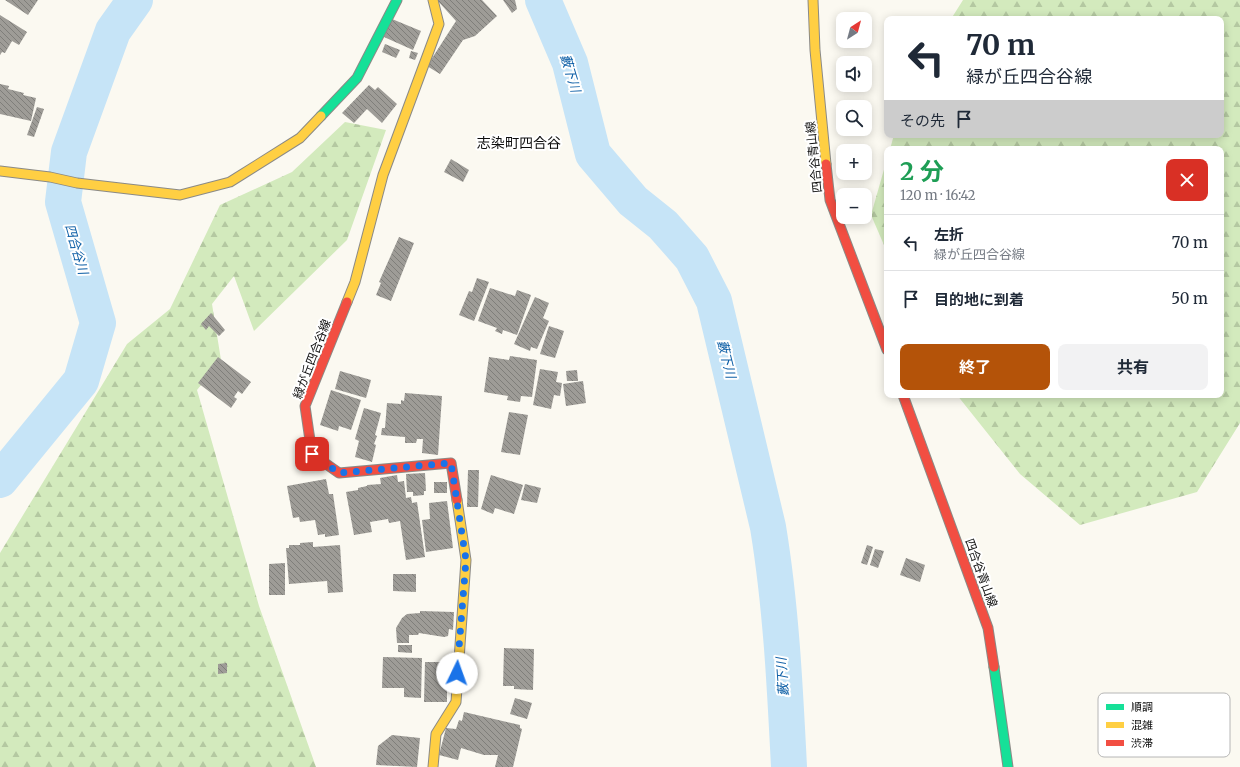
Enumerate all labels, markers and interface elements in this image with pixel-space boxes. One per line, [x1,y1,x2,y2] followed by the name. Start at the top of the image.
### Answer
[836,12,872,48] north arrow
[836,12,872,224] map controls
[966,27,1035,63] text: 70 m
[900,32,952,84] icon: left
[557,52,585,96] water label: 藪下川
[836,56,872,92] button: sound
[966,65,1092,88] text: 緑が丘四合谷線
[836,100,872,136] button: search
[953,108,975,130] icon: arrive
[900,111,945,130] text: その先
[802,120,825,194] street label: 四合谷青山線
[477,134,561,152] district label: 志染町四合谷
[836,144,872,180] button: +
[900,156,944,187] text: 2 分
[1166,159,1208,201] button: close
[900,187,976,204] text: 120 m · 16:42
[836,188,872,224] button: −
[61,222,92,278] water label: 四合谷川
[934,225,964,244] text: 左折
[900,232,922,254] icon: left
[1172,233,1208,252] text: 70 m
[934,246,1025,263] text: 緑が丘四合谷線
[900,288,922,310] icon: arrive
[1171,289,1208,308] text: 50 m
[934,290,1024,309] text: 目的地に到着
[289,317,334,401] street label: 緑が丘四合谷線
[714,338,740,382] water label: 藪下川
[900,344,1050,390] button: 終了
[1058,344,1208,390] button: 共有
[295,437,329,471] pin
[301,443,323,465] icon: arrive
[962,536,1001,609] street label: 四合谷青山線
[436,652,478,694] position arrow
[773,655,792,697] water label: 藪下川
[1098,693,1230,757] legend
[1131,700,1153,714] text: 順調
[1131,718,1153,732] text: 混雑
[1131,736,1153,750] text: 渋滞

